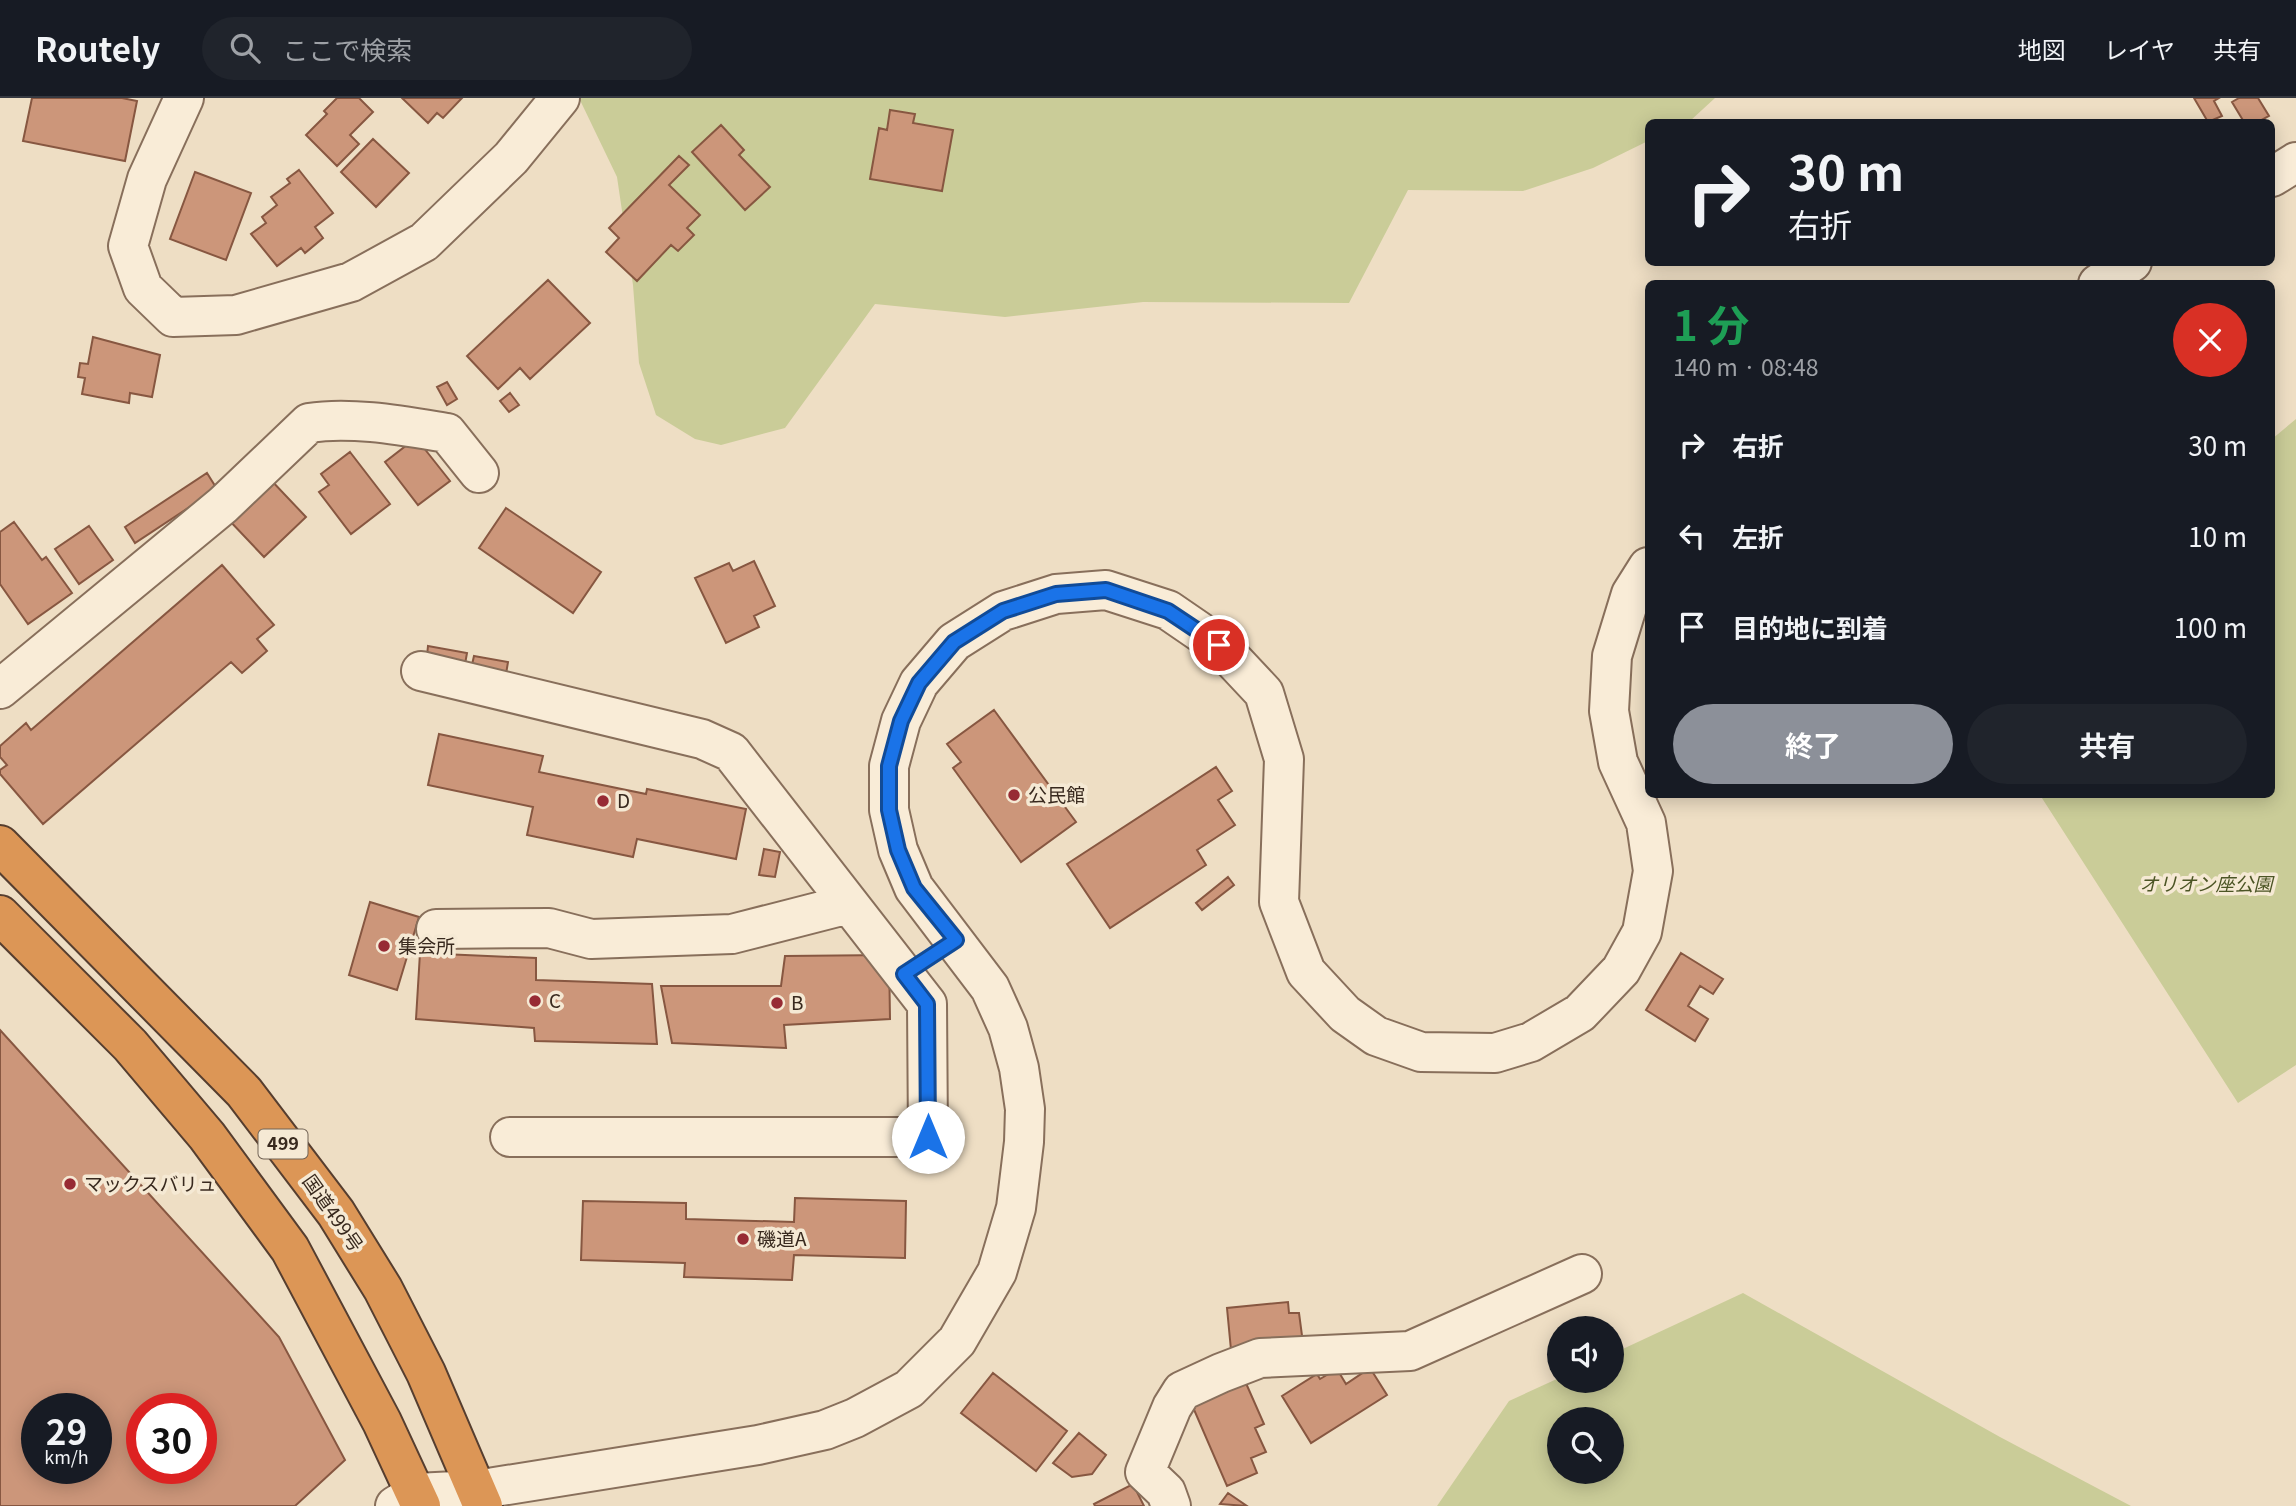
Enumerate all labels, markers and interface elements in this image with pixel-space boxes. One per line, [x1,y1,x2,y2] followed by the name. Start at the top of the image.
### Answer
[202,17,692,80] search box
[35,24,160,72] text: Routely
[226,29,264,67] icon: search
[282,30,412,67] text: ここで検索
[2018,31,2066,66] text: 地図
[2104,31,2175,66] text: レイヤ
[2213,31,2261,66] text: 共有
[1788,134,1904,205] text: 30 m
[1673,147,1764,238] icon: right
[1788,200,1852,246] text: 右折
[1673,292,1749,353] text: 1 分
[2173,303,2247,377] button: close
[1673,349,1818,383] text: 140 m · 08:48
[1673,426,1711,464] icon: right
[1732,426,1784,463] text: 右折
[2188,426,2247,463] text: 30 m
[1673,517,1711,555] icon: left
[1732,517,1784,554] text: 左折
[2188,517,2247,554] text: 10 m
[1673,608,1711,646] icon: arrive
[1732,608,1888,645] text: 目的地に到着
[2174,608,2247,645] text: 100 m
[1189,615,1249,675] pin
[1200,626,1238,664] icon: arrive
[1673,704,1953,784] button: 終了
[1967,704,2247,784] button: 共有
[1028,780,1085,807] place label: 公民館
[617,786,630,813] place label: D
[1006,787,1022,803] marker: 公民館
[595,793,611,809] marker: D
[2139,869,2275,896] park label: オリオン座公園
[398,931,455,958] place label: 集会所
[376,938,392,954] marker: 集会所
[549,986,561,1013] place label: C
[791,988,803,1015] place label: B
[527,993,543,1009] marker: C
[769,995,785,1011] marker: B
[891,1100,965,1174] position arrow
[258,1129,308,1158] road number: 499
[298,1168,371,1256] street label: 国道499号
[84,1169,216,1196] place label: マックスバリュ
[62,1176,78,1192] marker: マックスバリュ
[757,1224,807,1251] place label: 磯道A
[735,1231,751,1247] marker: 磯道A
[1547,1316,1624,1484] map controls
[1547,1316,1624,1393] button: sound
[126,1393,217,1484] speed limit sign: 30
[46,1404,87,1455] text: 29
[1547,1407,1624,1484] button: search
[44,1443,89,1469] text: km/h

